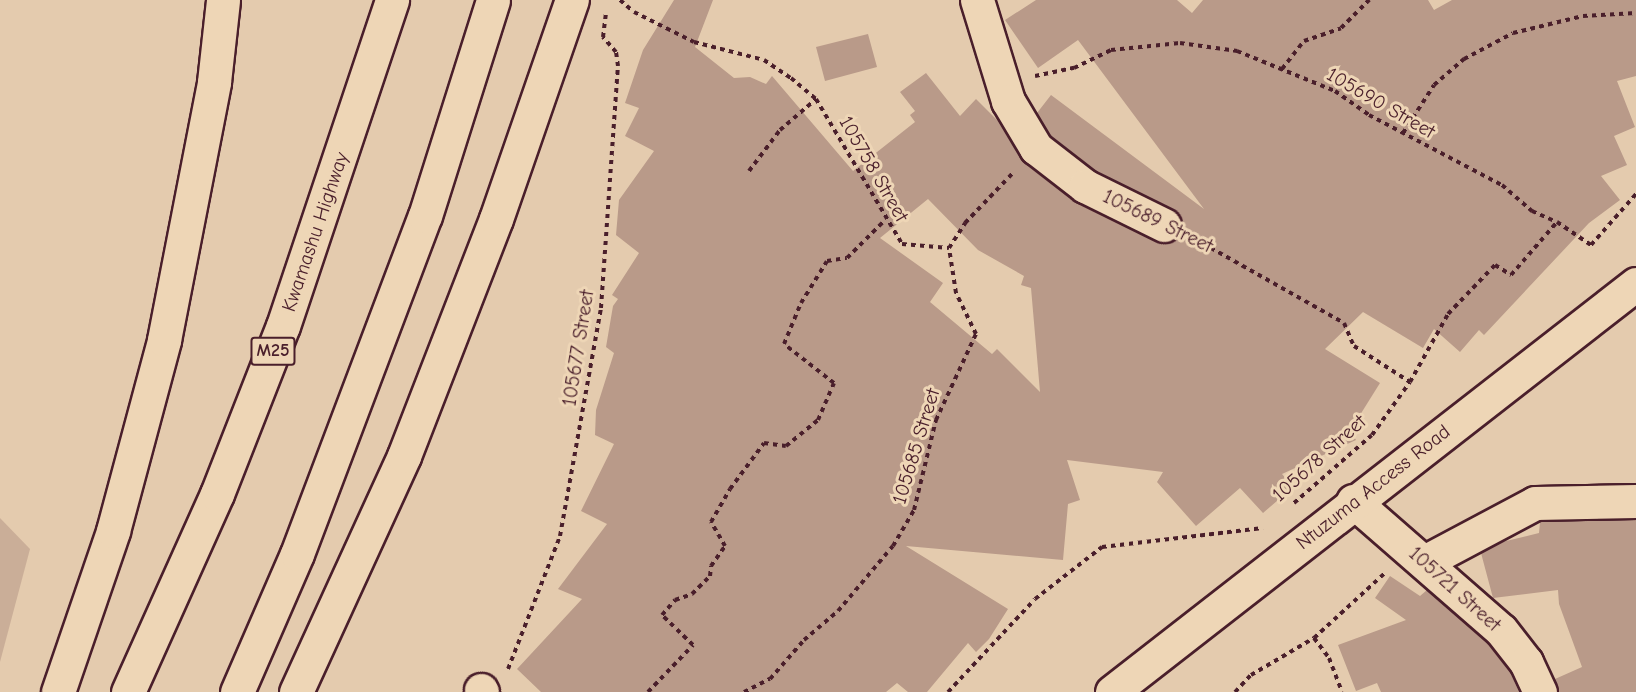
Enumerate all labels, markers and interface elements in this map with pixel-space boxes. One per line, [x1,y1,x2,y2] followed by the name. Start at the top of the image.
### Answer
[1322,62,1440,144] street label: 105690 Street
[834,112,914,226] street label: 105758 Street
[276,149,354,315] street label: Kwamashu Highway
[1099,184,1217,258] street label: 105689 Street
[557,288,599,408] street label: 105677 Street
[249,336,297,366] road number: M25
[887,385,945,507] street label: 105685 Street
[1267,410,1371,506] street label: 105678 Street
[1291,419,1455,555] street label: Ntuzuma Access Road
[1404,541,1506,637] street label: 105721 Street

